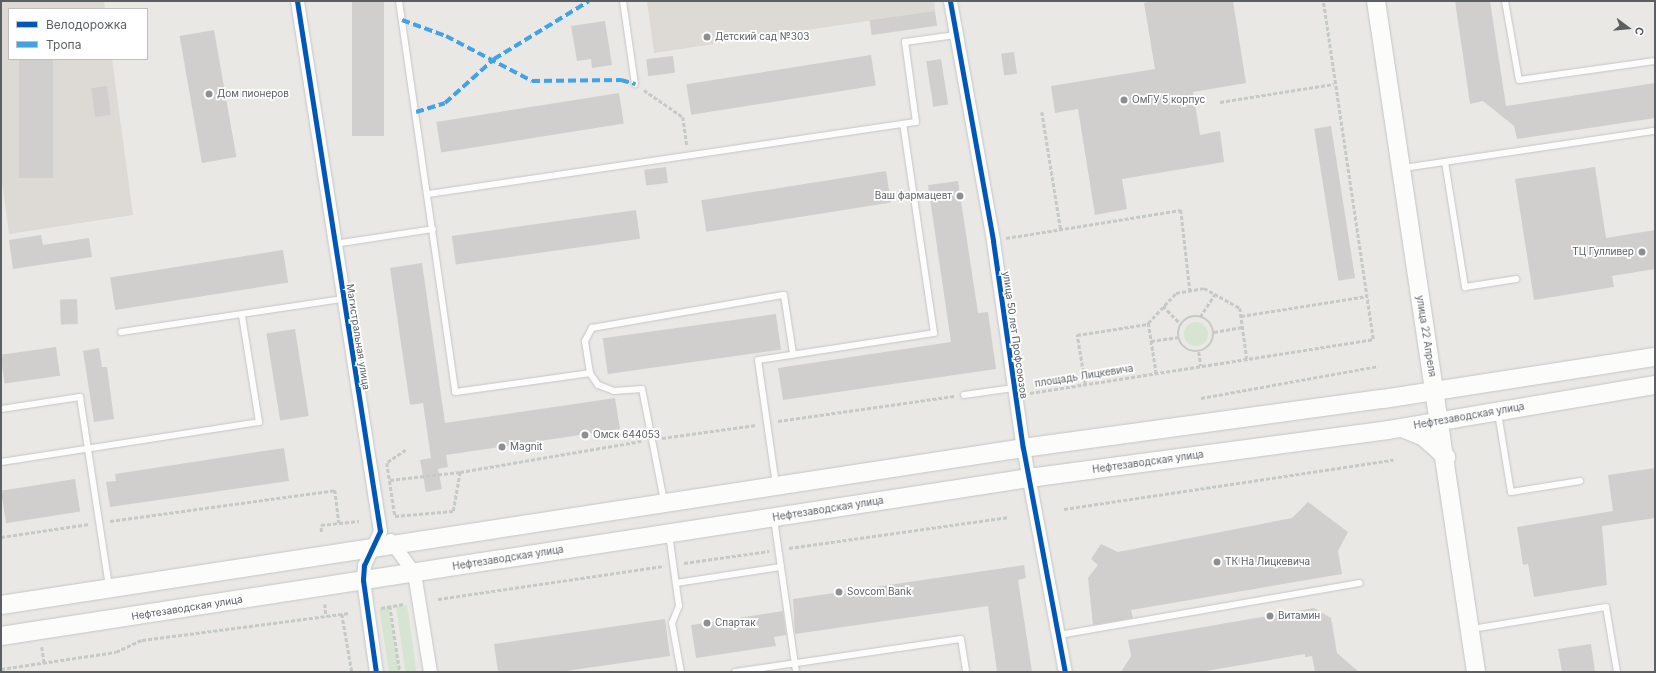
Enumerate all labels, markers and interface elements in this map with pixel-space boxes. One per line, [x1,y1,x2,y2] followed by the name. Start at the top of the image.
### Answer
[8,8,148,60] legend
[1608,8,1648,48] north arrow
[46,17,127,32] text: Велодорожка
[1632,25,1647,37] text: С
[715,31,809,43] place label: Детский сад №303
[702,32,712,42] marker: Детский сад №303
[46,37,81,52] text: Тропа
[217,88,289,100] place label: Дом пионеров
[204,89,214,99] marker: Дом пионеров
[1132,94,1205,106] place label: ОмГУ 5 корпус
[1119,95,1129,105] marker: ОмГУ 5 корпус
[875,190,952,202] place label: Ваш фармацевт
[955,191,965,201] marker: Ваш фармацевт
[1572,246,1634,258] place label: ТЦ Гулливер
[1637,247,1647,257] marker: ТЦ Гулливер
[1000,270,1030,400] street label: улица 50 лет Профсоюзов
[344,283,372,391] street label: Магистральная улица
[1414,294,1438,378] street label: улица 22 Апреля
[1034,362,1134,390] street label: площадь Лицкевича
[1413,400,1525,432] street label: Нефтезаводская улица
[593,429,660,441] place label: Омск 644053
[580,430,590,440] marker: Омск 644053
[510,441,542,453] place label: Magnit
[497,442,507,452] marker: Magnit
[1091,448,1205,476] street label: Нефтезаводская улица
[772,494,884,524] street label: Нефтезаводская улица
[452,543,564,573] street label: Нефтезаводская улица
[1225,556,1310,568] place label: ТК На Лицкевича
[1212,557,1222,567] marker: ТК На Лицкевича
[847,586,911,598] place label: Sovcom Bank
[834,587,844,597] marker: Sovcom Bank
[131,593,243,623] street label: Нефтезаводская улица
[1278,610,1320,622] place label: Витамин
[1265,611,1275,621] marker: Витамин
[715,617,756,629] place label: Спартак
[702,618,712,628] marker: Спартак

